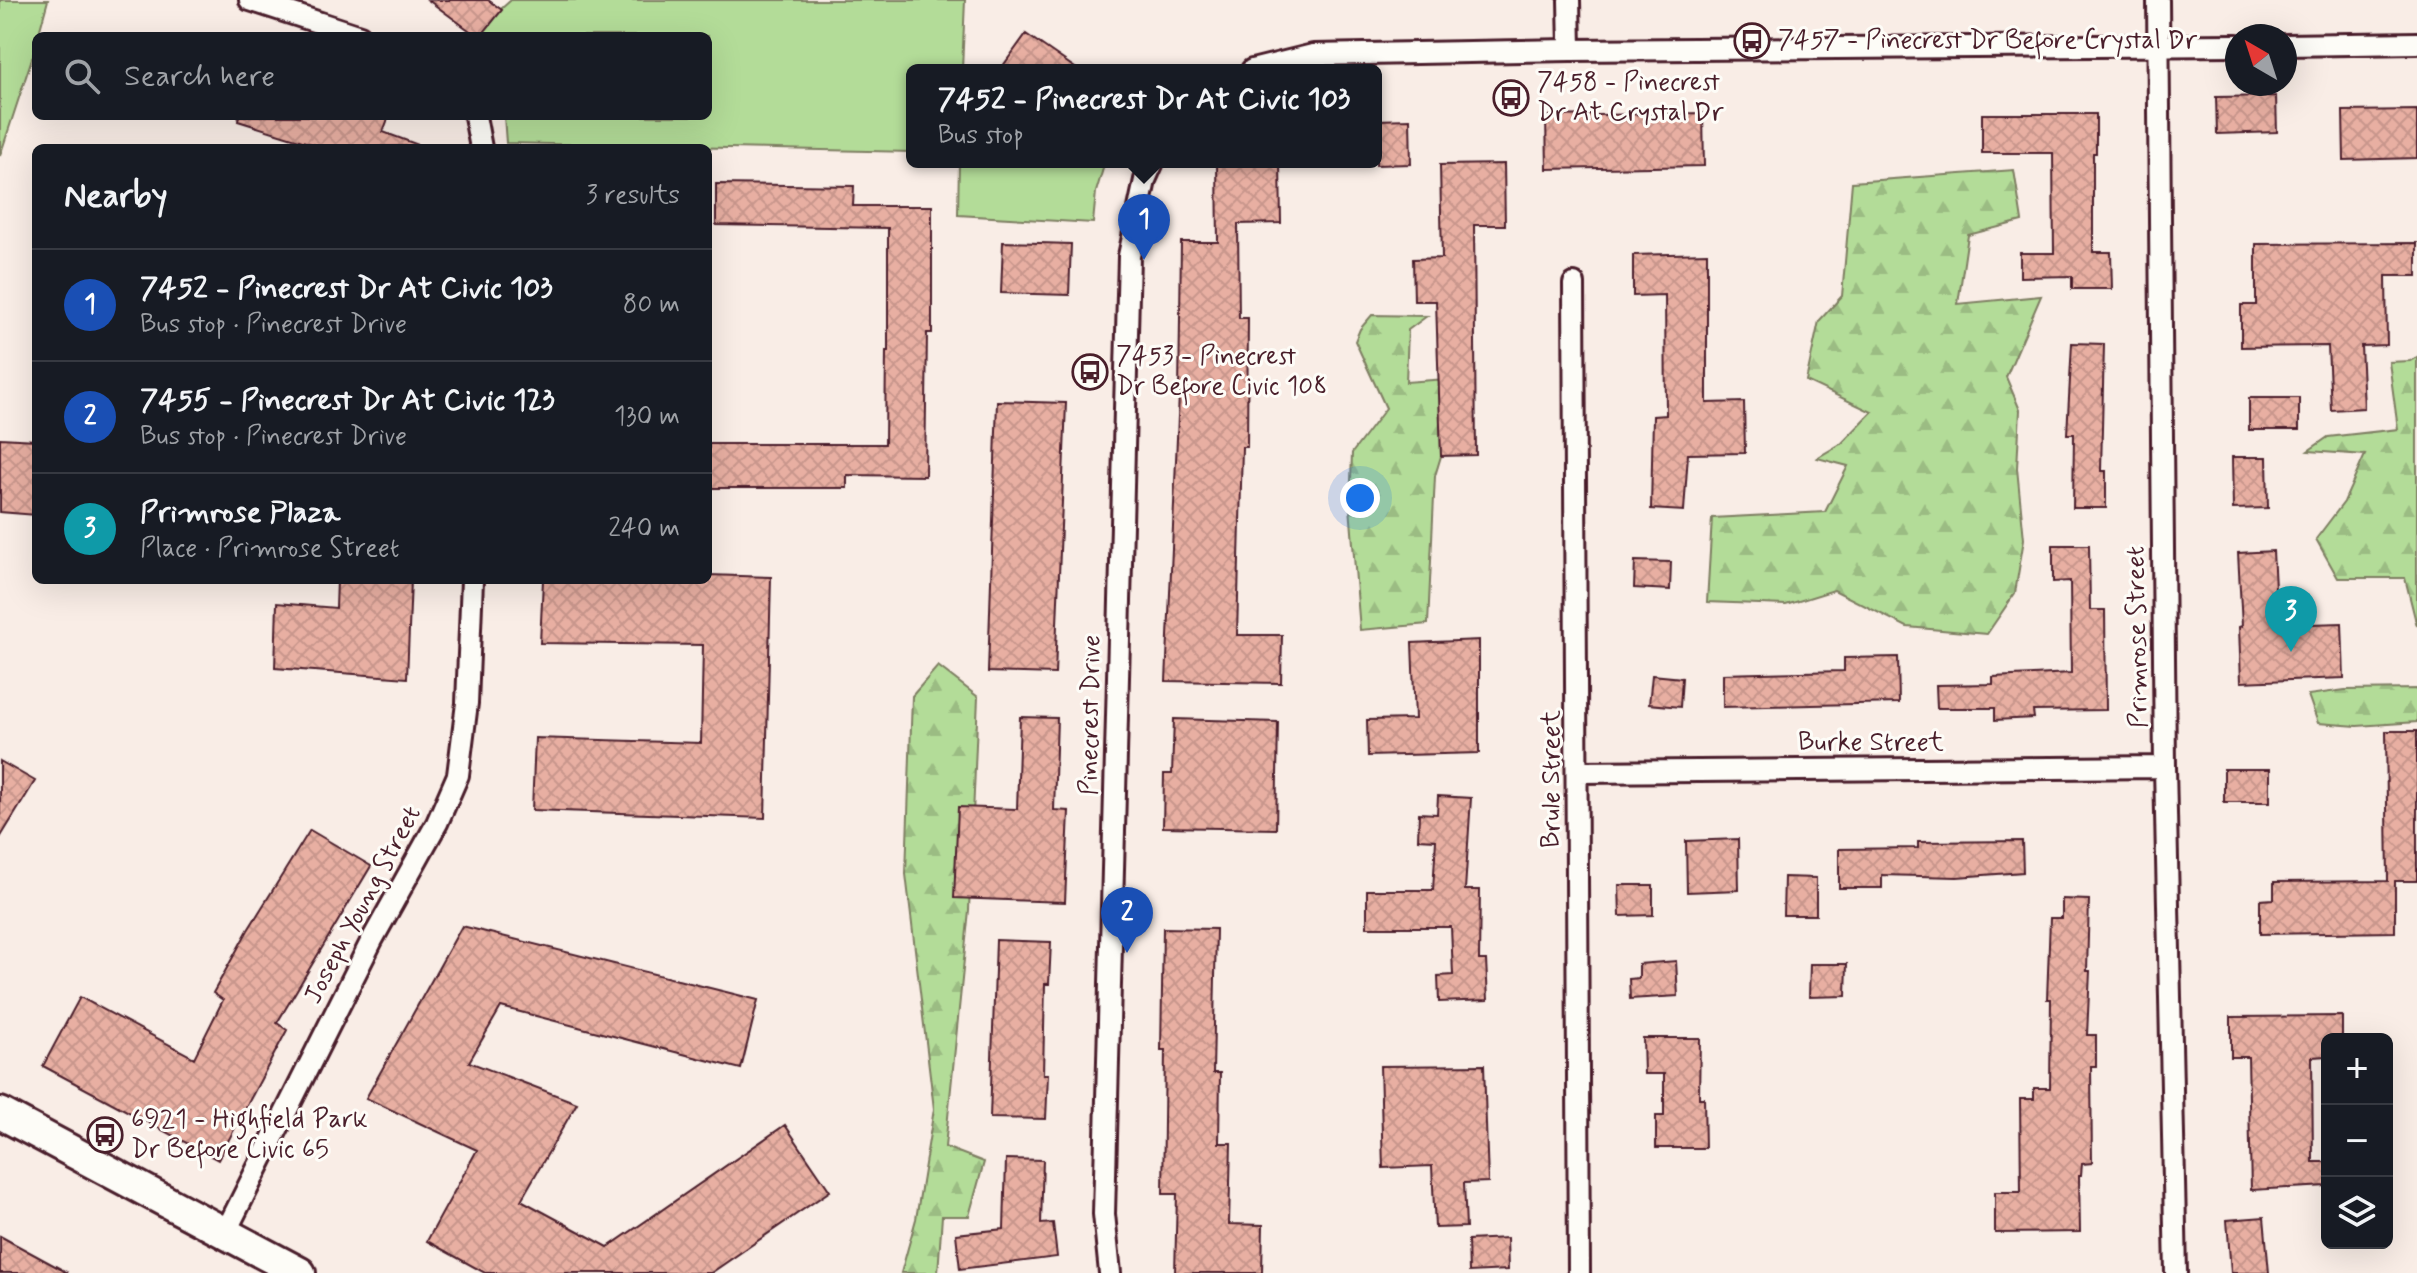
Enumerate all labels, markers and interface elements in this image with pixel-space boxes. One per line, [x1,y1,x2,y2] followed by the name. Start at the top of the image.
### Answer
[1733,22,1771,60] bus stop icon: 7457 - Pinecrest Dr Before Crystal Dr
[1778,24,2198,60] place label: 7457 - Pinecrest Dr Before Crystal Dr
[2225,24,2297,96] north arrow
[32,32,712,120] search box
[60,54,104,98] icon: search
[124,57,275,96] text: Search here
[906,64,1382,168] popup
[1537,66,1724,130] place label: 7458 - Pinecrest Dr At Crystal Dr
[1492,79,1530,117] bus stop icon: 7458 - Pinecrest Dr At Crystal Dr
[938,80,1350,119] text: 7452 - Pinecrest Dr At Civic 103
[938,119,1024,153] text: Bus stop
[64,174,168,219] text: Nearby
[586,179,680,213] text: 3 results
[1118,194,1170,260] pin: 1
[140,269,553,308] text: 7452 - Pinecrest Dr At Civic 103
[84,288,96,322] text: 1
[623,288,680,322] text: 80 m
[140,308,407,342] text: Bus stop · Pinecrest Drive
[1116,340,1327,406] place label: 7453 - Pinecrest Dr Before Civic 108
[1071,353,1109,391] bus stop icon: 7453 - Pinecrest Dr Before Civic 108
[140,381,555,420] text: 7455 - Pinecrest Dr At Civic 123
[84,400,96,434] text: 2
[614,400,680,434] text: 130 m
[140,420,407,454] text: Bus stop · Pinecrest Drive
[1340,478,1380,518] your location
[140,493,340,532] text: Primrose Plaza
[84,512,96,546] text: 3
[608,512,680,546] text: 240 m
[140,532,400,566] text: Place · Primrose Street
[2119,546,2157,728] street label: Primrose Street
[2265,586,2317,652] pin: 3
[1073,634,1109,796] street label: Pinecrest Drive
[1535,710,1569,848] street label: Brule Street
[1798,726,1944,760] street label: Burke Street
[296,800,430,1010] street label: Joseph Young Street
[1101,887,1153,953] pin: 2
[2321,1033,2393,1249] map controls
[2321,1033,2393,1105] button: +
[131,1103,368,1169] place label: 6921 - Highfield Park Dr Before Civic 65
[2321,1105,2393,1177] button: −
[86,1116,124,1154] bus stop icon: 6921 - Highfield Park Dr Before Civic 65
[2321,1177,2393,1249] button: layers

